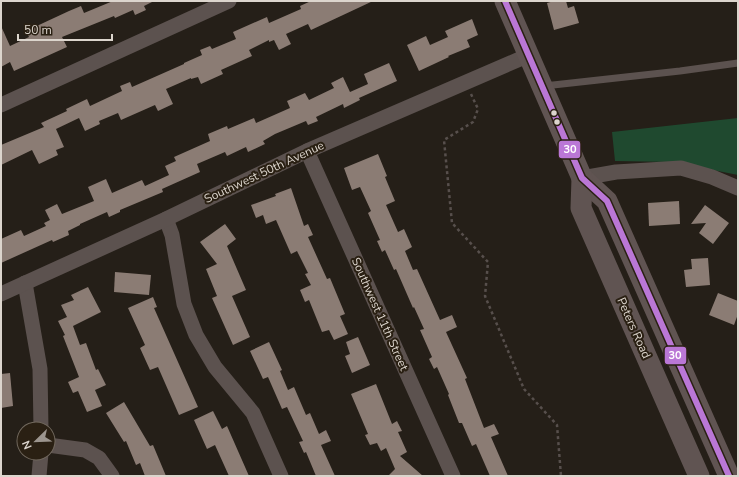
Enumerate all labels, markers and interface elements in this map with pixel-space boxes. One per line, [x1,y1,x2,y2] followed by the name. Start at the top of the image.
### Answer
[18,16,112,42] scale bar
[24,22,52,38] text: 50 m
[549,108,559,118] unlabelled marker
[552,117,562,127] unlabelled marker
[201,137,327,207] street label: Southwest 50th Avenue
[558,140,581,159] line badge: 30
[563,142,577,157] text: 30
[348,255,413,374] street label: Southwest 11th Street
[613,295,655,361] street label: Peters Road
[664,346,687,365] line badge: 30
[668,348,682,363] text: 30
[16,421,56,461] north arrow
[19,438,36,451] text: N

